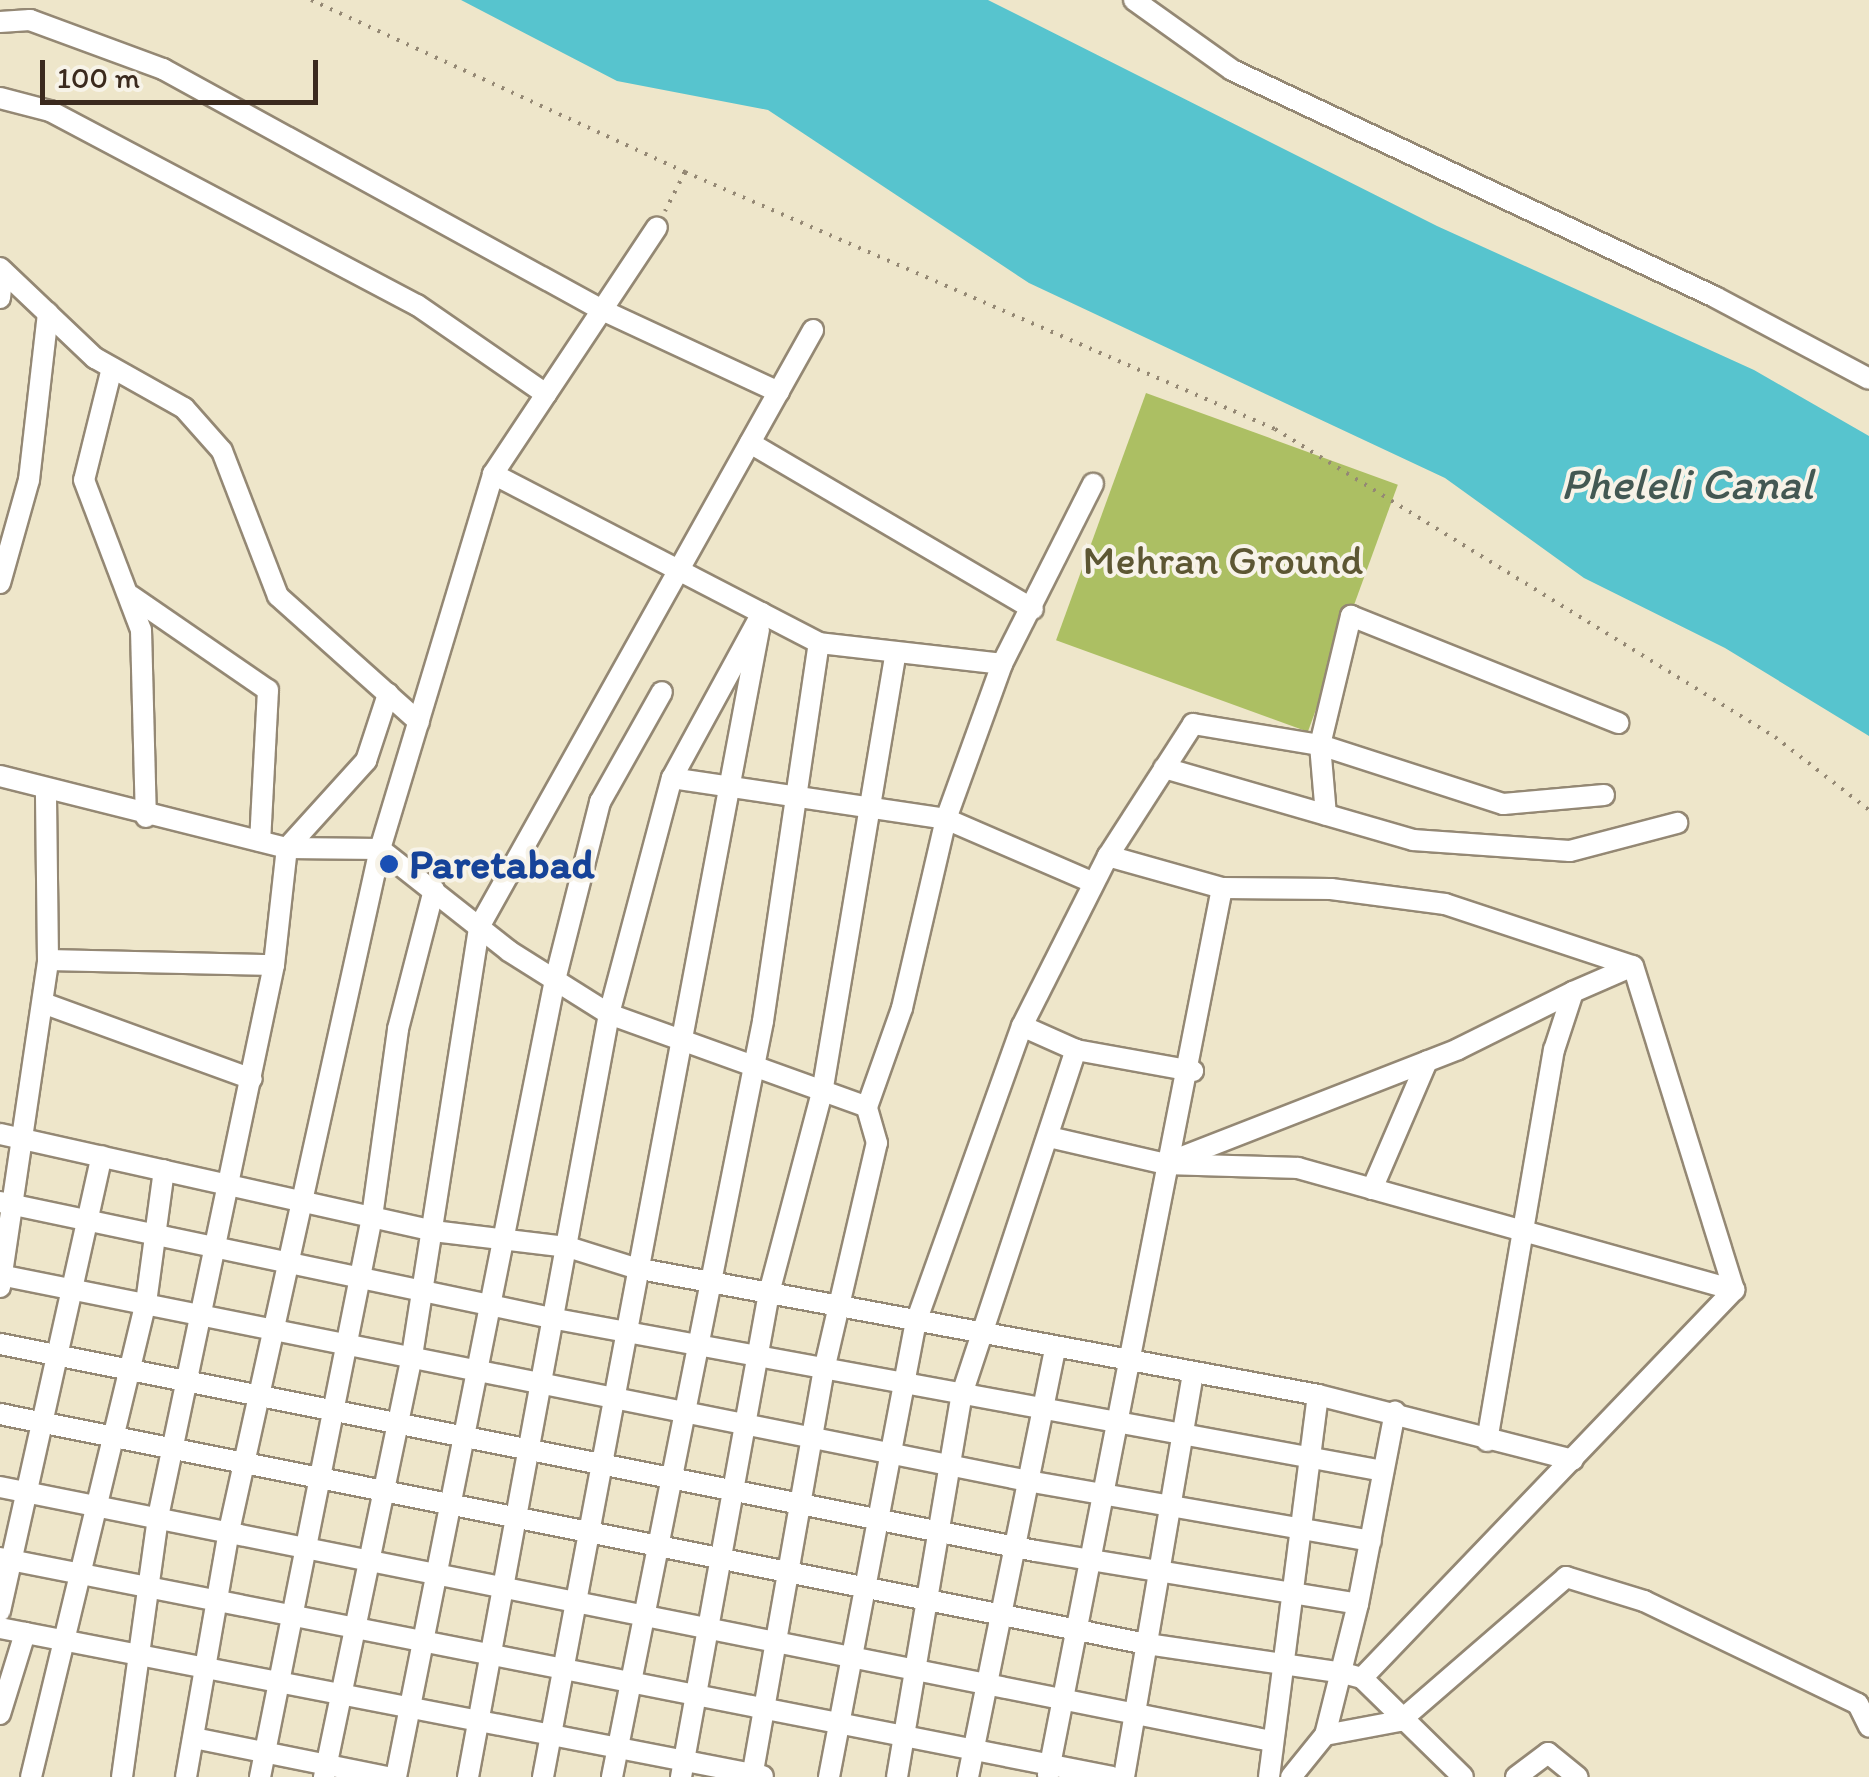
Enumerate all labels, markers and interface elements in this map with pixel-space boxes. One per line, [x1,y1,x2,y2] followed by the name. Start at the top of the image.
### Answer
[45,40,322,102] scale bar
[57,59,140,96] text: 100 m
[1561,457,1813,511] water label: Pheleli Canal
[1083,535,1363,585] park label: Mehran Ground
[409,839,595,889] place label: Paretabad
[378,853,400,875] marker: Paretabad

